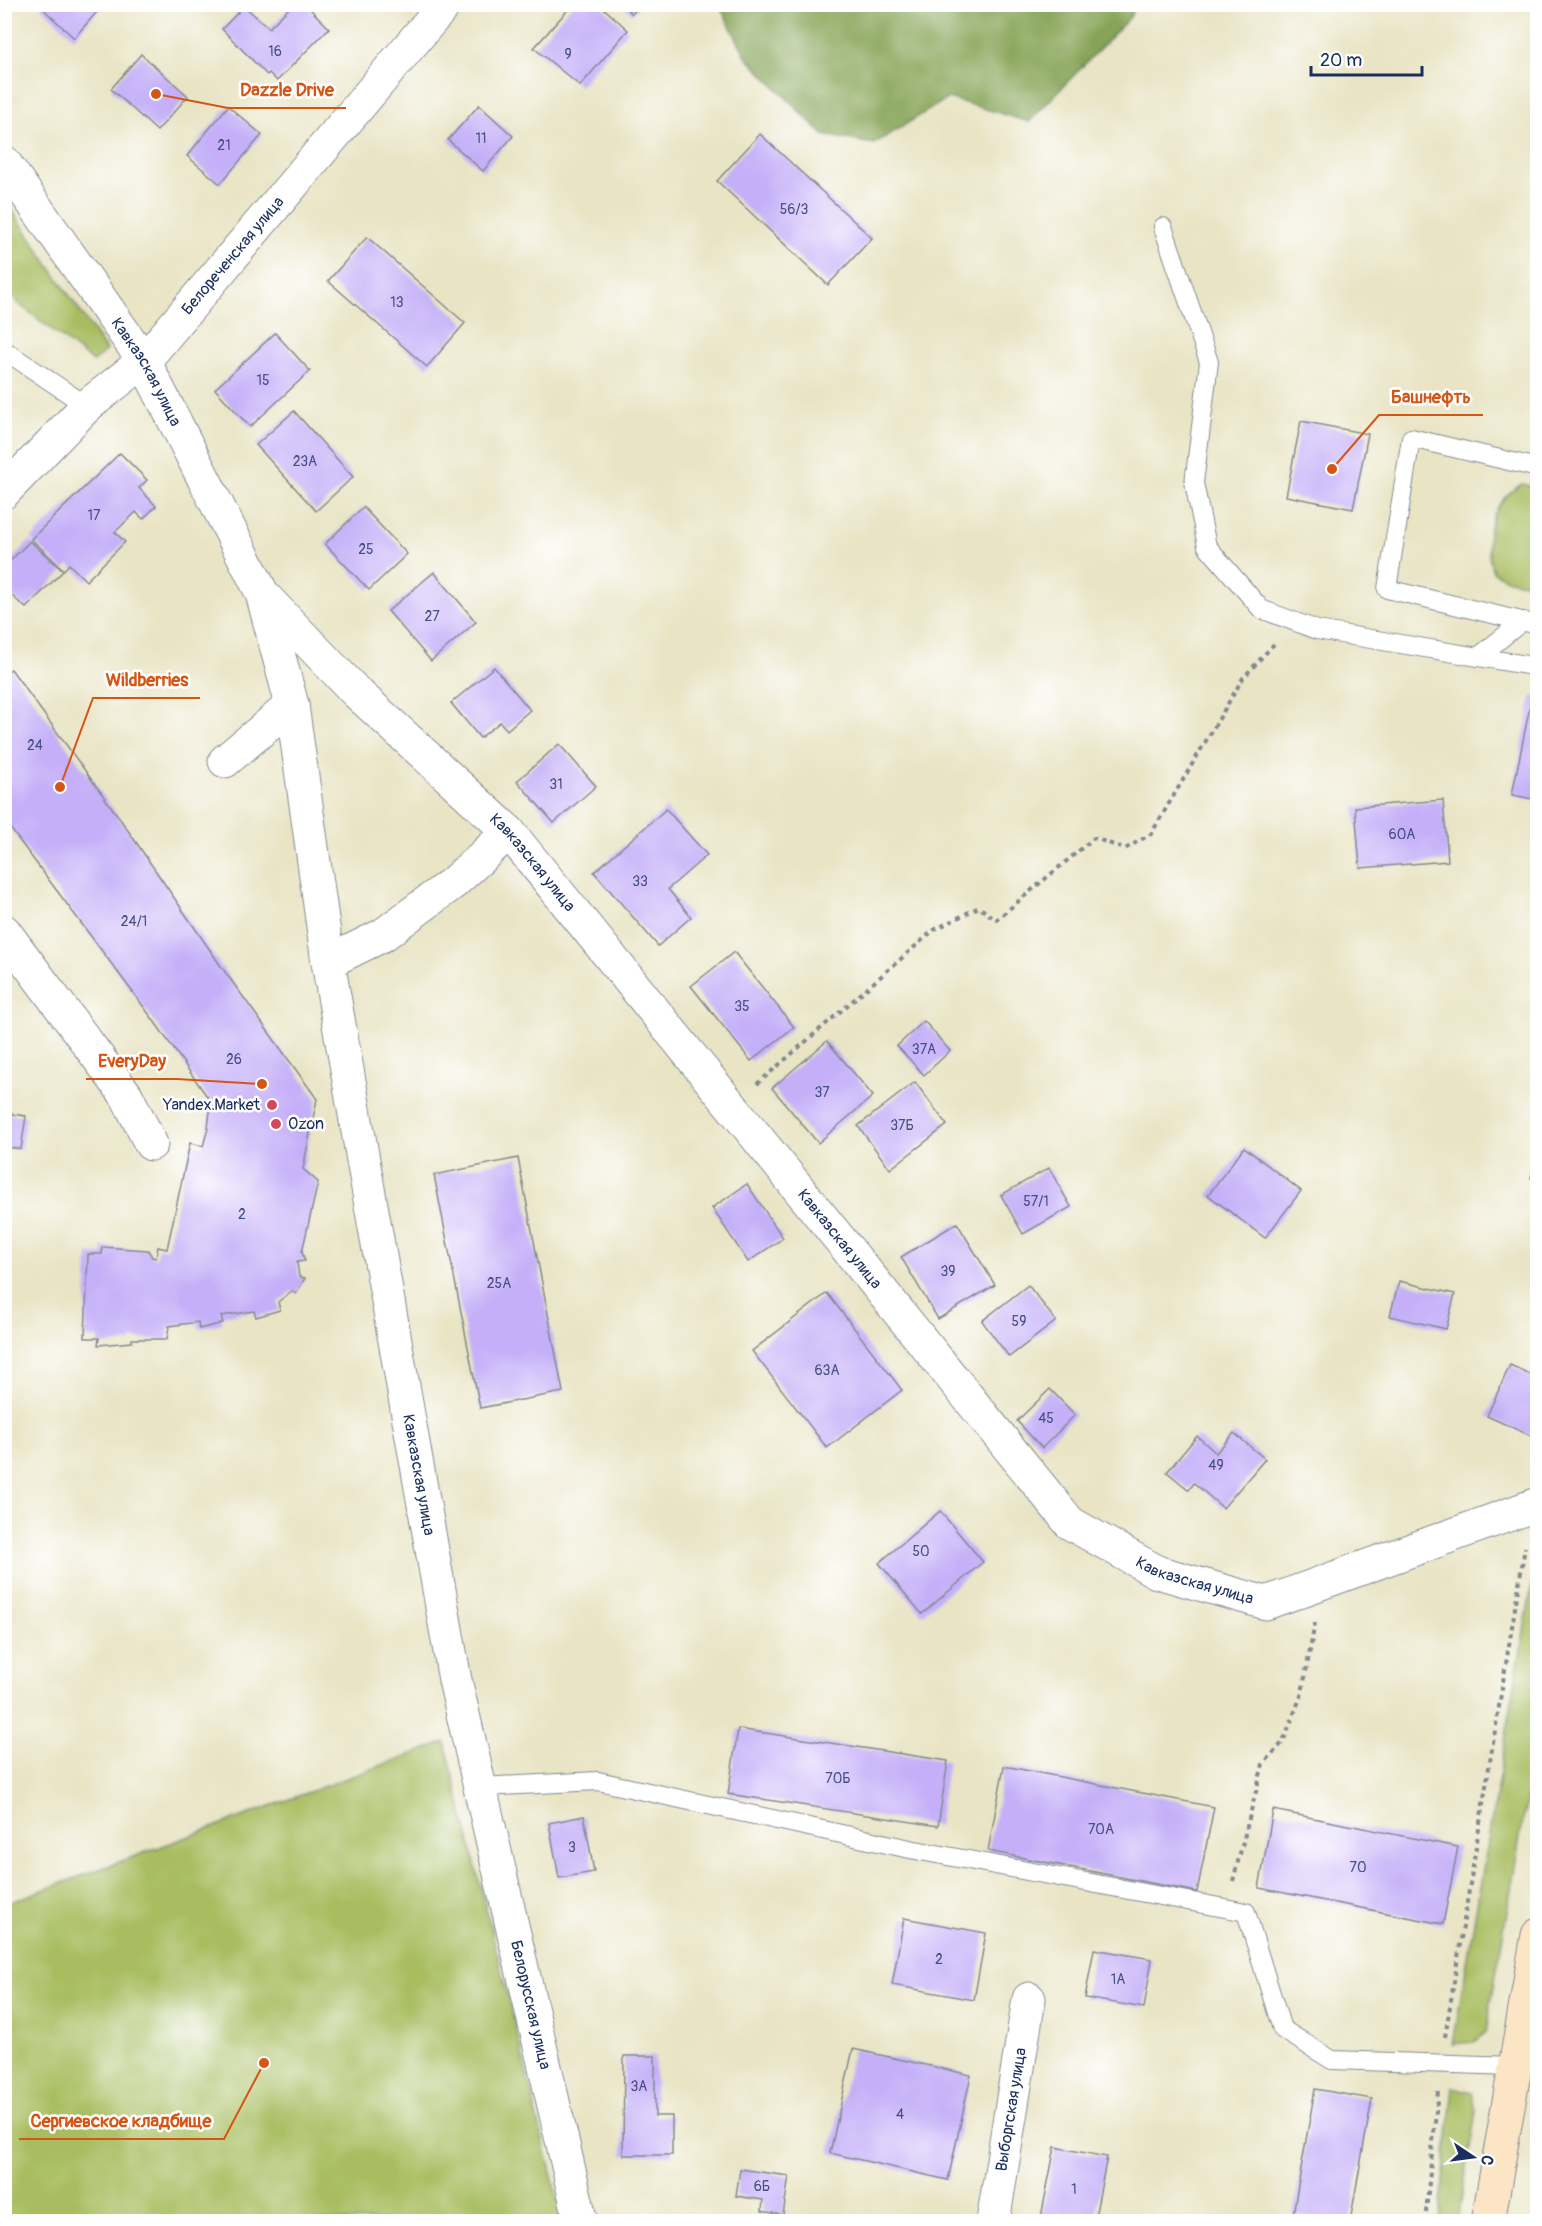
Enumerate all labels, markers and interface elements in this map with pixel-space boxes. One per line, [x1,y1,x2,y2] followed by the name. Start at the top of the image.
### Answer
[1311,39,1422,77] scale bar
[268,43,282,60] house number: 16
[564,46,572,63] house number: 9
[1320,49,1362,72] text: 20 m
[228,72,346,108] callout: Dazzle Drive
[240,79,335,102] text: Dazzle Drive
[476,130,486,147] house number: 11
[217,137,231,154] house number: 21
[177,192,288,319] street label: Белореченская улица
[780,201,808,218] house number: 56/3
[390,294,404,311] house number: 13
[107,314,186,430] street label: Кавказская улица
[256,372,270,389] house number: 15
[1379,379,1483,415] callout: Башнефть
[1391,386,1471,409] text: Башнефть
[293,453,317,470] house number: 23А
[88,507,101,524] house number: 17
[358,541,374,558] house number: 25
[424,608,440,625] house number: 27
[93,662,200,698] callout: Wildberries
[106,669,189,692] text: Wildberries
[27,737,43,754] house number: 24
[549,776,563,793] house number: 31
[485,809,580,916] street label: Кавказская улица
[1389,826,1415,843] house number: 60А
[632,873,648,890] house number: 33
[121,913,147,930] house number: 24/1
[734,998,750,1015] house number: 35
[912,1041,936,1058] house number: 37А
[86,1043,177,1079] callout: EveryDay
[98,1050,166,1073] text: EveryDay
[226,1051,242,1068] house number: 26
[814,1084,830,1101] house number: 37
[162,1095,261,1115] place label: Yandex.Market
[265,1098,279,1112] marker: Yandex.Market
[288,1114,324,1134] place label: Ozon
[269,1117,283,1131] marker: Ozon
[890,1117,914,1134] house number: 37Б
[793,1185,886,1293] street label: Кавказская улица
[1023,1193,1049,1210] house number: 57/1
[238,1206,246,1223] house number: 2
[940,1263,956,1280] house number: 39
[487,1275,511,1292] house number: 25А
[1012,1313,1026,1330] house number: 59
[814,1362,840,1379] house number: 63А
[1038,1410,1054,1427] house number: 45
[398,1413,439,1537] street label: Кавказская улица
[1208,1457,1224,1474] house number: 49
[912,1543,930,1560] house number: 50
[1132,1552,1256,1609] street label: Кавказская улица
[825,1770,851,1787] house number: 70Б
[1088,1821,1114,1838] house number: 70А
[568,1839,576,1856] house number: 3
[1350,1859,1366,1876] house number: 70
[506,1938,555,2071] street label: Белорусская улица
[935,1951,943,1968] house number: 2
[1111,1971,1125,1988] house number: 1А
[991,2046,1031,2173] street label: Выборгская улица
[631,2078,647,2095] house number: 3А
[19,2103,224,2139] callout: Сергиевское кладбище
[896,2106,904,2123] house number: 4
[31,2110,213,2133] text: Сергиевское кладбище
[1443,2127,1503,2187] north arrow
[1476,2153,1497,2167] text: С
[754,2178,770,2195] house number: 6Б
[1071,2181,1077,2198] house number: 1

